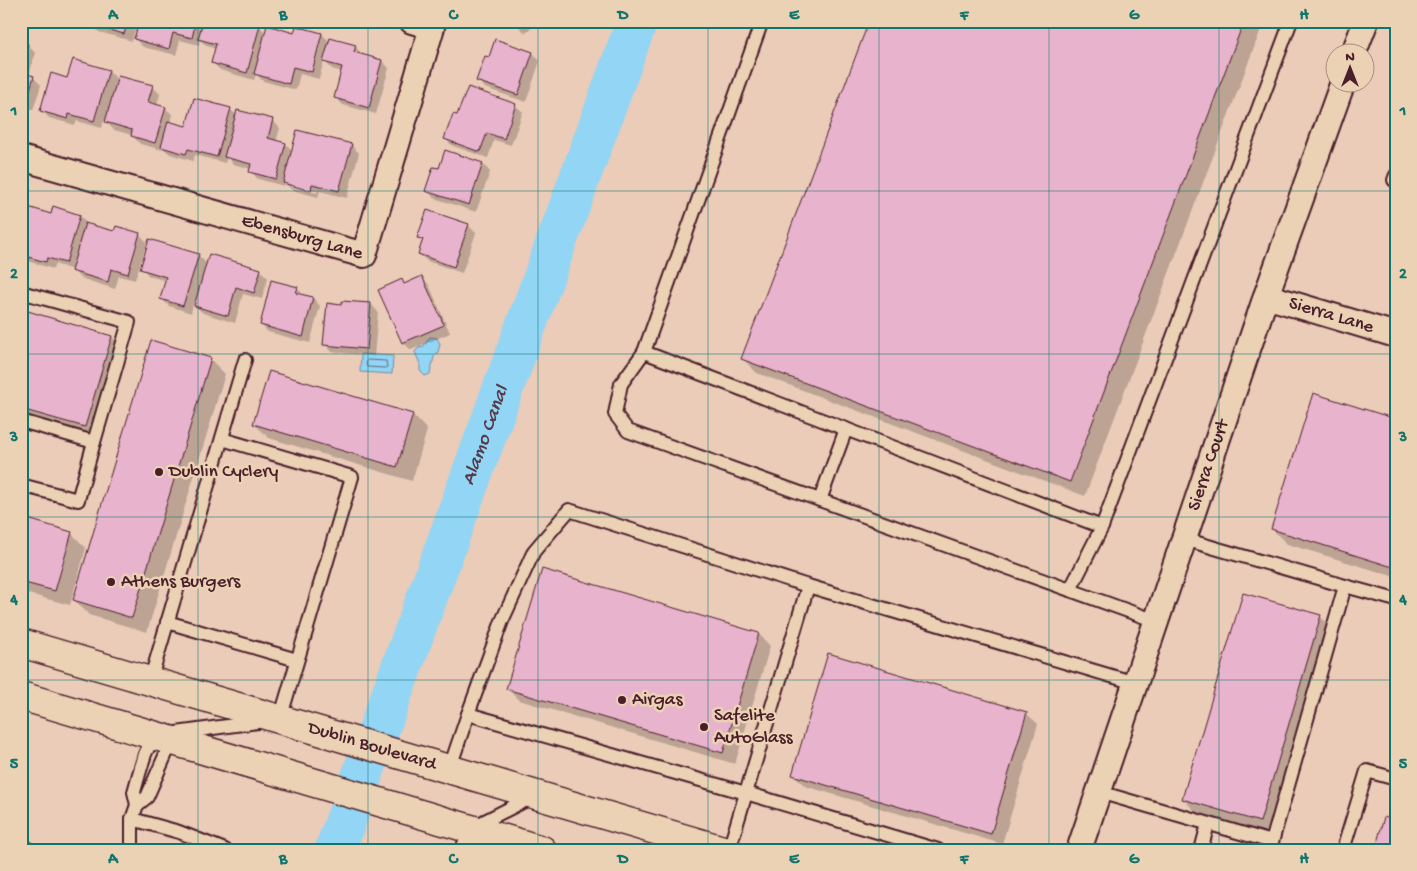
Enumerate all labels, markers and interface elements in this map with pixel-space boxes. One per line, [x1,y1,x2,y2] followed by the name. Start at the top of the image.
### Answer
[107,7,119,26] text: A
[278,7,288,26] text: B
[448,7,459,26] text: C
[616,7,629,26] text: D
[789,7,800,26] text: E
[959,7,970,26] text: F
[1129,7,1140,26] text: G
[1299,7,1309,26] text: H
[1324,42,1374,92] north arrow
[1345,49,1355,66] text: N
[10,103,17,122] text: 1
[1399,103,1406,122] text: 1
[239,209,365,266] street label: Ebensburg Lane
[10,266,18,285] text: 2
[1399,266,1407,285] text: 2
[1286,292,1377,339] street label: Sierra Lane
[457,382,515,488] water label: Alamo Canal
[1183,415,1236,514] street label: Sierra Court
[9,429,18,448] text: 3
[1398,429,1407,448] text: 3
[167,461,279,484] place label: Dublin Cyclery
[153,466,165,478] marker: Dublin Cyclery
[121,571,241,594] place label: Athens Burgers
[105,576,117,588] marker: Athens Burgers
[9,592,18,611] text: 4
[1398,592,1407,611] text: 4
[632,689,683,712] place label: Airgas
[616,694,628,706] marker: Airgas
[714,705,793,750] place label: Safelite AutoGlass
[303,716,441,777] street label: Dublin Boulevard
[698,721,710,733] marker: Safelite AutoGlass
[10,756,19,775] text: 5
[1399,756,1408,775] text: 5
[107,851,119,870] text: A
[278,851,288,870] text: B
[448,851,459,870] text: C
[616,851,629,870] text: D
[789,851,800,870] text: E
[959,851,970,870] text: F
[1129,851,1140,870] text: G
[1299,851,1309,870] text: H

